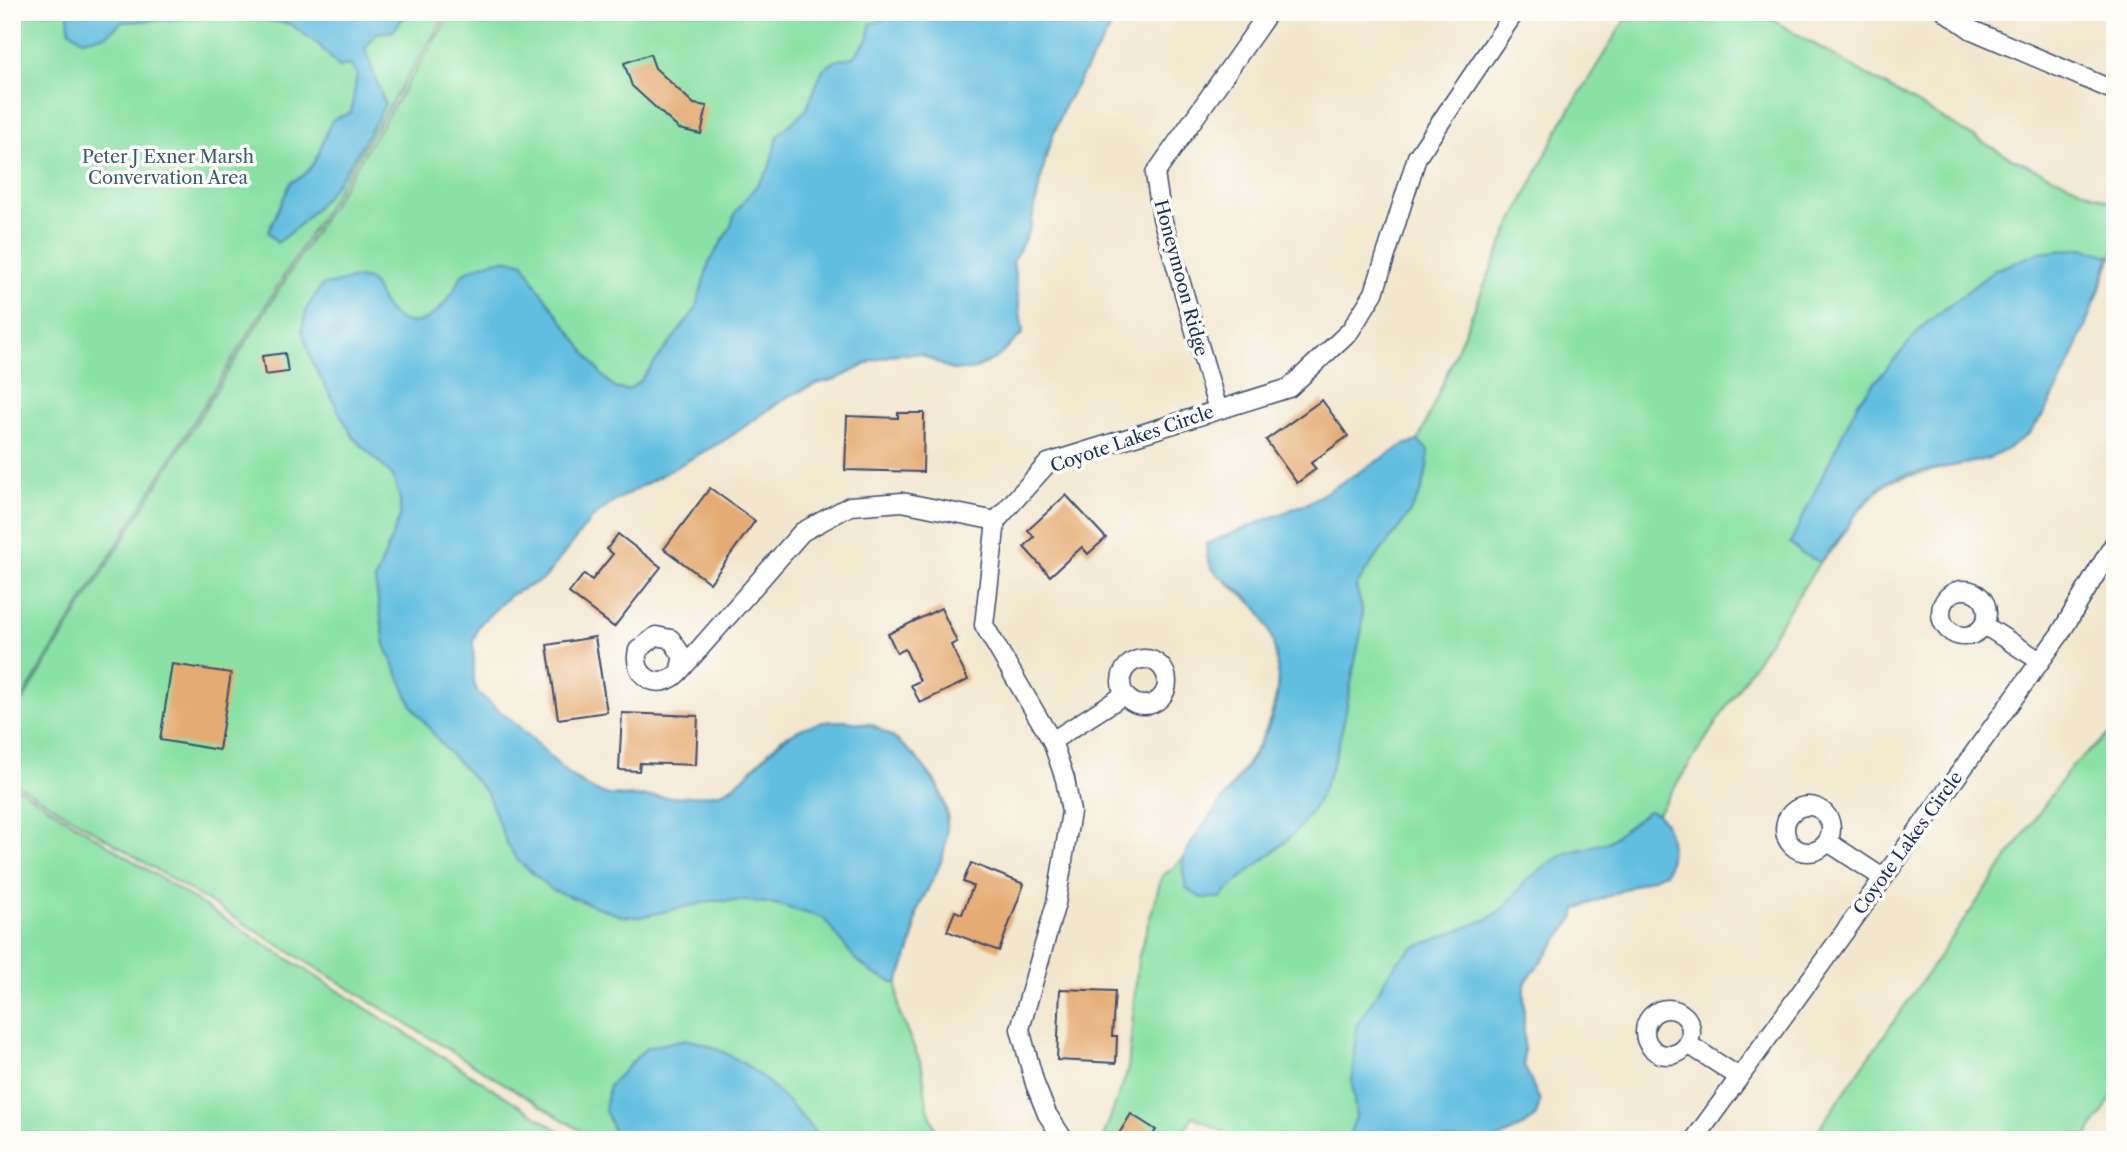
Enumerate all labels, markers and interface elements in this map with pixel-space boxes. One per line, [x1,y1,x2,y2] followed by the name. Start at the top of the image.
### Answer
[82,146,254,189] park label: Peter J Exner Marsh Convervation Area
[1150,197,1212,359] street label: Honeymoon Ridge
[1047,401,1217,477] street label: Coyote Lakes Circle
[1849,767,1967,919] street label: Coyote Lakes Circle

